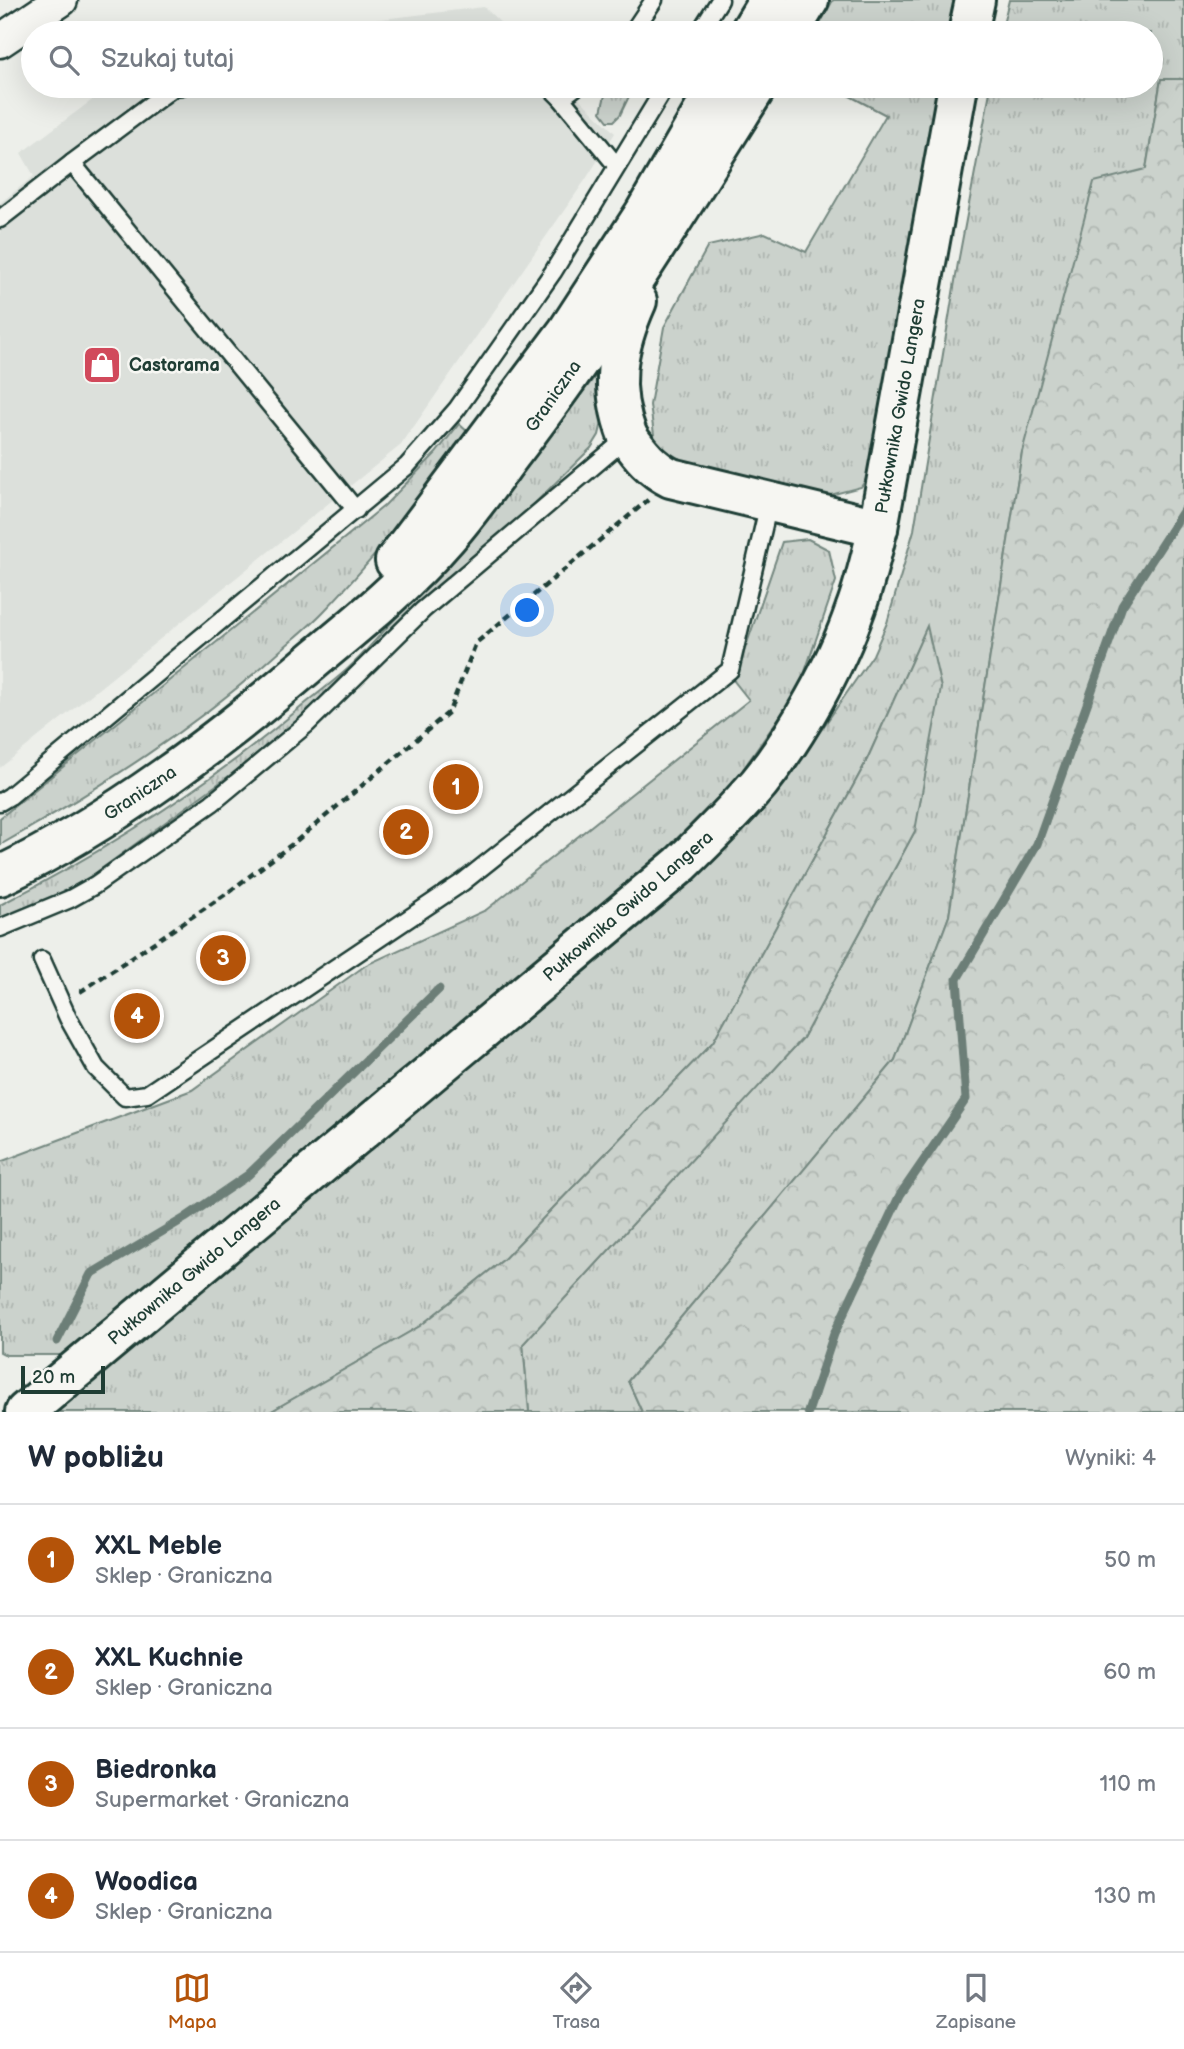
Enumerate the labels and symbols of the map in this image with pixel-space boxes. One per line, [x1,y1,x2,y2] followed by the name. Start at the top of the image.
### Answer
[871,297,930,515] street label: Pułkownika Gwido Langera
[81,344,123,386] shop icon: Castorama
[129,355,220,376] place label: Castorama
[521,356,586,436] street label: Graniczna
[510,593,544,627] your location
[433,761,479,813] pin: 1
[100,762,180,825] street label: Graniczna
[383,806,429,858] pin: 2
[539,827,718,986] street label: Pułkownika Gwido Langera
[200,932,246,984] pin: 3
[114,990,160,1042] pin: 4
[104,1193,285,1350] street label: Pułkownika Gwido Langera
[21,1363,105,1395] scale bar

